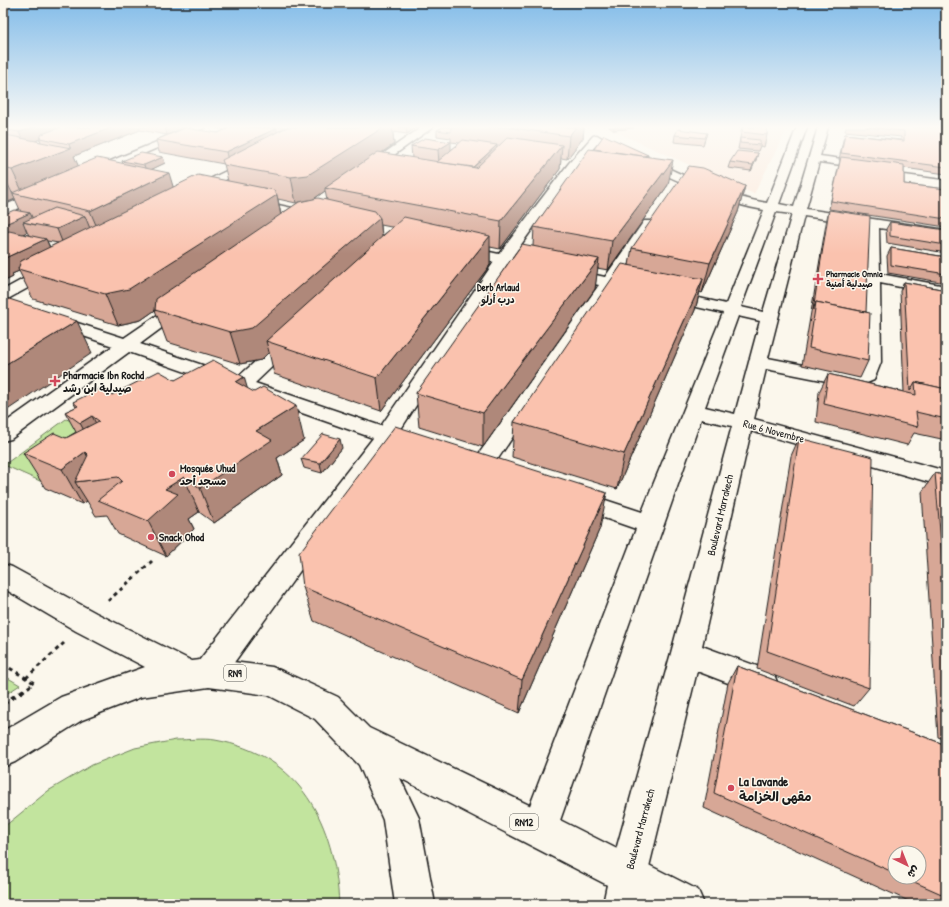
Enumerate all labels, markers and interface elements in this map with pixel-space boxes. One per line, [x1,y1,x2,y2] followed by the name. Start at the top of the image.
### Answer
[826,268,883,290] place label: Pharmacie Omnia صيدلية أمنية
[813,274,823,284] marker: Pharmacie Omnia صيدلية أمنية
[477,281,519,307] district label: Derb Arlaud درب أرلو
[63,368,145,395] place label: Pharmacie Ibn Rochd صيدلية ابن رشد
[50,376,60,386] marker: Pharmacie Ibn Rochd صيدلية ابن رشد
[742,416,807,446] street label: Rue 6 Novembre
[180,461,236,488] place label: Mosquée Uhud مسجد أحد
[167,469,177,479] marker: Mosquée Uhud مسجد أحد
[704,473,736,557] street label: Boulevard Marrakech
[159,530,205,544] place label: Snack Ohod
[146,532,156,542] marker: Snack Ohod
[224,665,246,681] road number: RN9
[739,772,812,805] place label: La Lavande مقهى الخزامة
[726,783,736,793] marker: La Lavande مقهى الخزامة
[623,787,658,871] street label: Boulevard Marrakech
[510,814,538,830] road number: RN12
[887,845,927,885] north arrow
[905,863,923,882] text: ش

